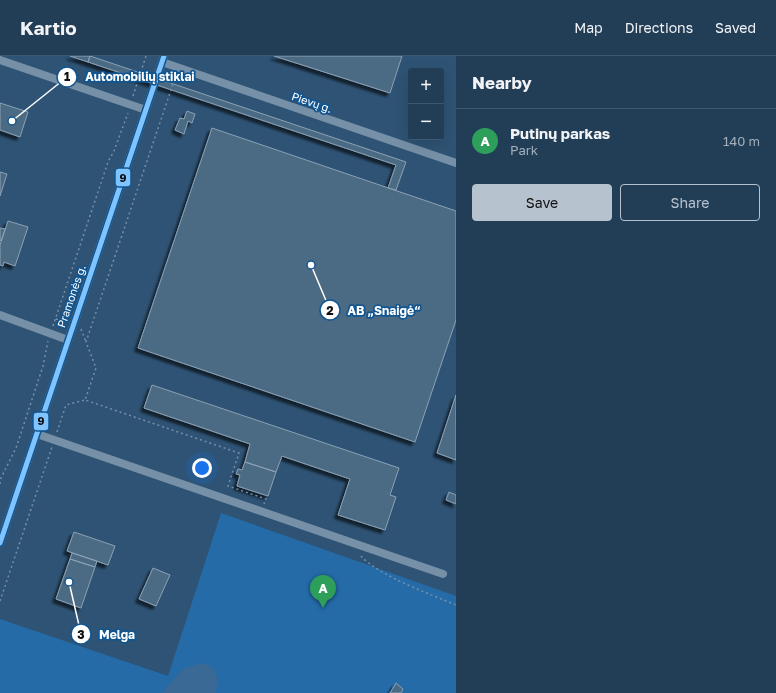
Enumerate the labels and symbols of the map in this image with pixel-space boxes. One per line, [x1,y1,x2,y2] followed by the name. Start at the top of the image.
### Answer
[57,65,202,89] callout: Automobilių stiklai
[64,69,70,84] text: 1
[85,69,195,84] text: Automobilių stiklai
[290,89,334,115] street label: Pievų g.
[115,168,131,187] line badge: 9
[120,171,127,184] text: 9
[54,263,88,329] street label: Pramonės g.
[320,298,429,322] callout: AB „Snaigė“
[326,303,334,318] text: 2
[348,303,420,318] text: AB „Snaigė“
[33,412,49,431] line badge: 9
[38,414,45,427] text: 9
[192,458,212,478] your location
[310,575,336,608] pin: A
[71,622,143,646] callout: Melga
[77,627,85,642] text: 3
[99,627,135,642] text: Melga

